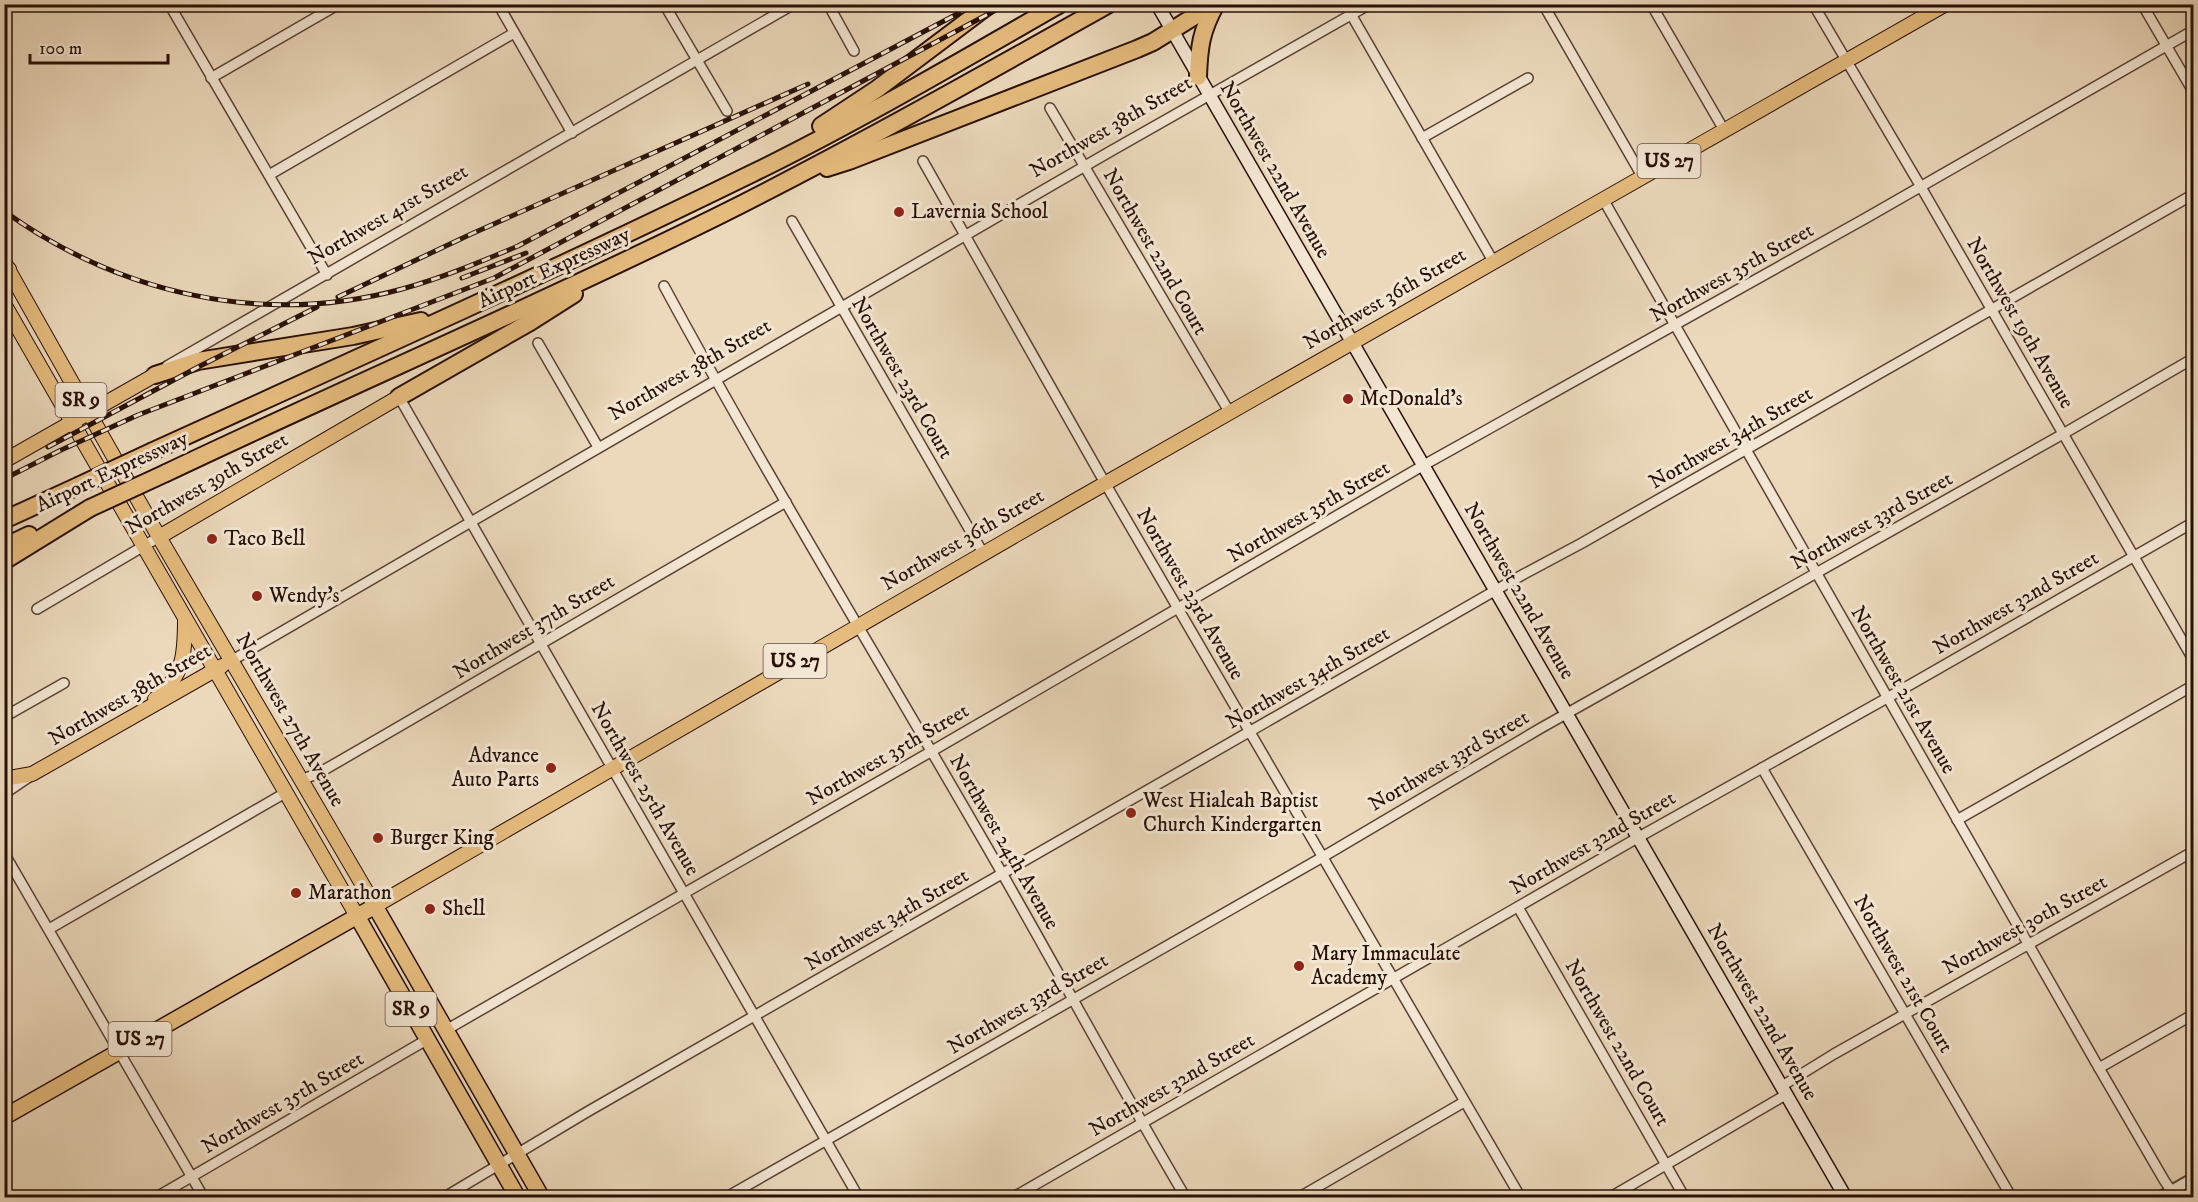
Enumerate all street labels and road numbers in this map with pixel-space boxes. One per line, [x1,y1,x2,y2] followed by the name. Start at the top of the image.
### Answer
[1025,70,1197,184] street label: Northwest 38th Street
[1214,77,1336,263] street label: Northwest 22nd Avenue
[1638,144,1700,178] road number: US 27
[303,159,473,271] street label: Northwest 41st Street
[1097,164,1213,340] street label: Northwest 22nd Court
[1646,217,1819,329] street label: Northwest 35th Street
[474,221,635,315] street label: Airport Expressway
[1960,233,2080,414] street label: Northwest 19th Avenue
[1299,242,1471,356] street label: Northwest 36th Street
[845,293,959,464] street label: Northwest 23rd Court
[604,313,776,427] street label: Northwest 38th Street
[1645,380,1818,495] street label: Northwest 34th Street
[56,383,106,417] road number: SR 9
[32,425,193,519] street label: Airport Expressway
[121,427,293,541] street label: Northwest 39th Street
[1223,455,1395,569] street label: Northwest 35th Street
[1787,466,1958,576] street label: Northwest 33rd Street
[877,483,1049,597] street label: Northwest 36th Street
[1458,498,1580,684] street label: Northwest 22nd Avenue
[1130,503,1250,685] street label: Northwest 23rd Avenue
[1929,545,2103,661] street label: Northwest 32nd Street
[449,568,620,685] street label: Northwest 37th Street
[1844,601,1962,779] street label: Northwest 21st Avenue
[1222,620,1395,735] street label: Northwest 34th Street
[230,628,351,812] street label: Northwest 27th Avenue
[44,638,216,752] street label: Northwest 38th Street
[764,644,826,678] road number: US 27
[585,698,705,881] street label: Northwest 25th Avenue
[802,698,974,812] street label: Northwest 35th Street
[1364,704,1534,817] street label: Northwest 33rd Street
[943,750,1065,934] street label: Northwest 24th Avenue
[1506,785,1680,901] street label: Northwest 32nd Street
[801,862,974,977] street label: Northwest 34th Street
[1938,869,2112,981] street label: Northwest 30th Street
[1847,890,1959,1058] street label: Northwest 21st Court
[1701,919,1823,1105] street label: Northwest 22nd Avenue
[943,947,1113,1060] street label: Northwest 33rd Street
[1559,955,1675,1131] street label: Northwest 22nd Court
[386,992,436,1026] road number: SR 9
[108,1022,172,1056] road number: US 27
[1085,1027,1259,1143] street label: Northwest 32nd Street
[197,1046,369,1160] street label: Northwest 35th Street

